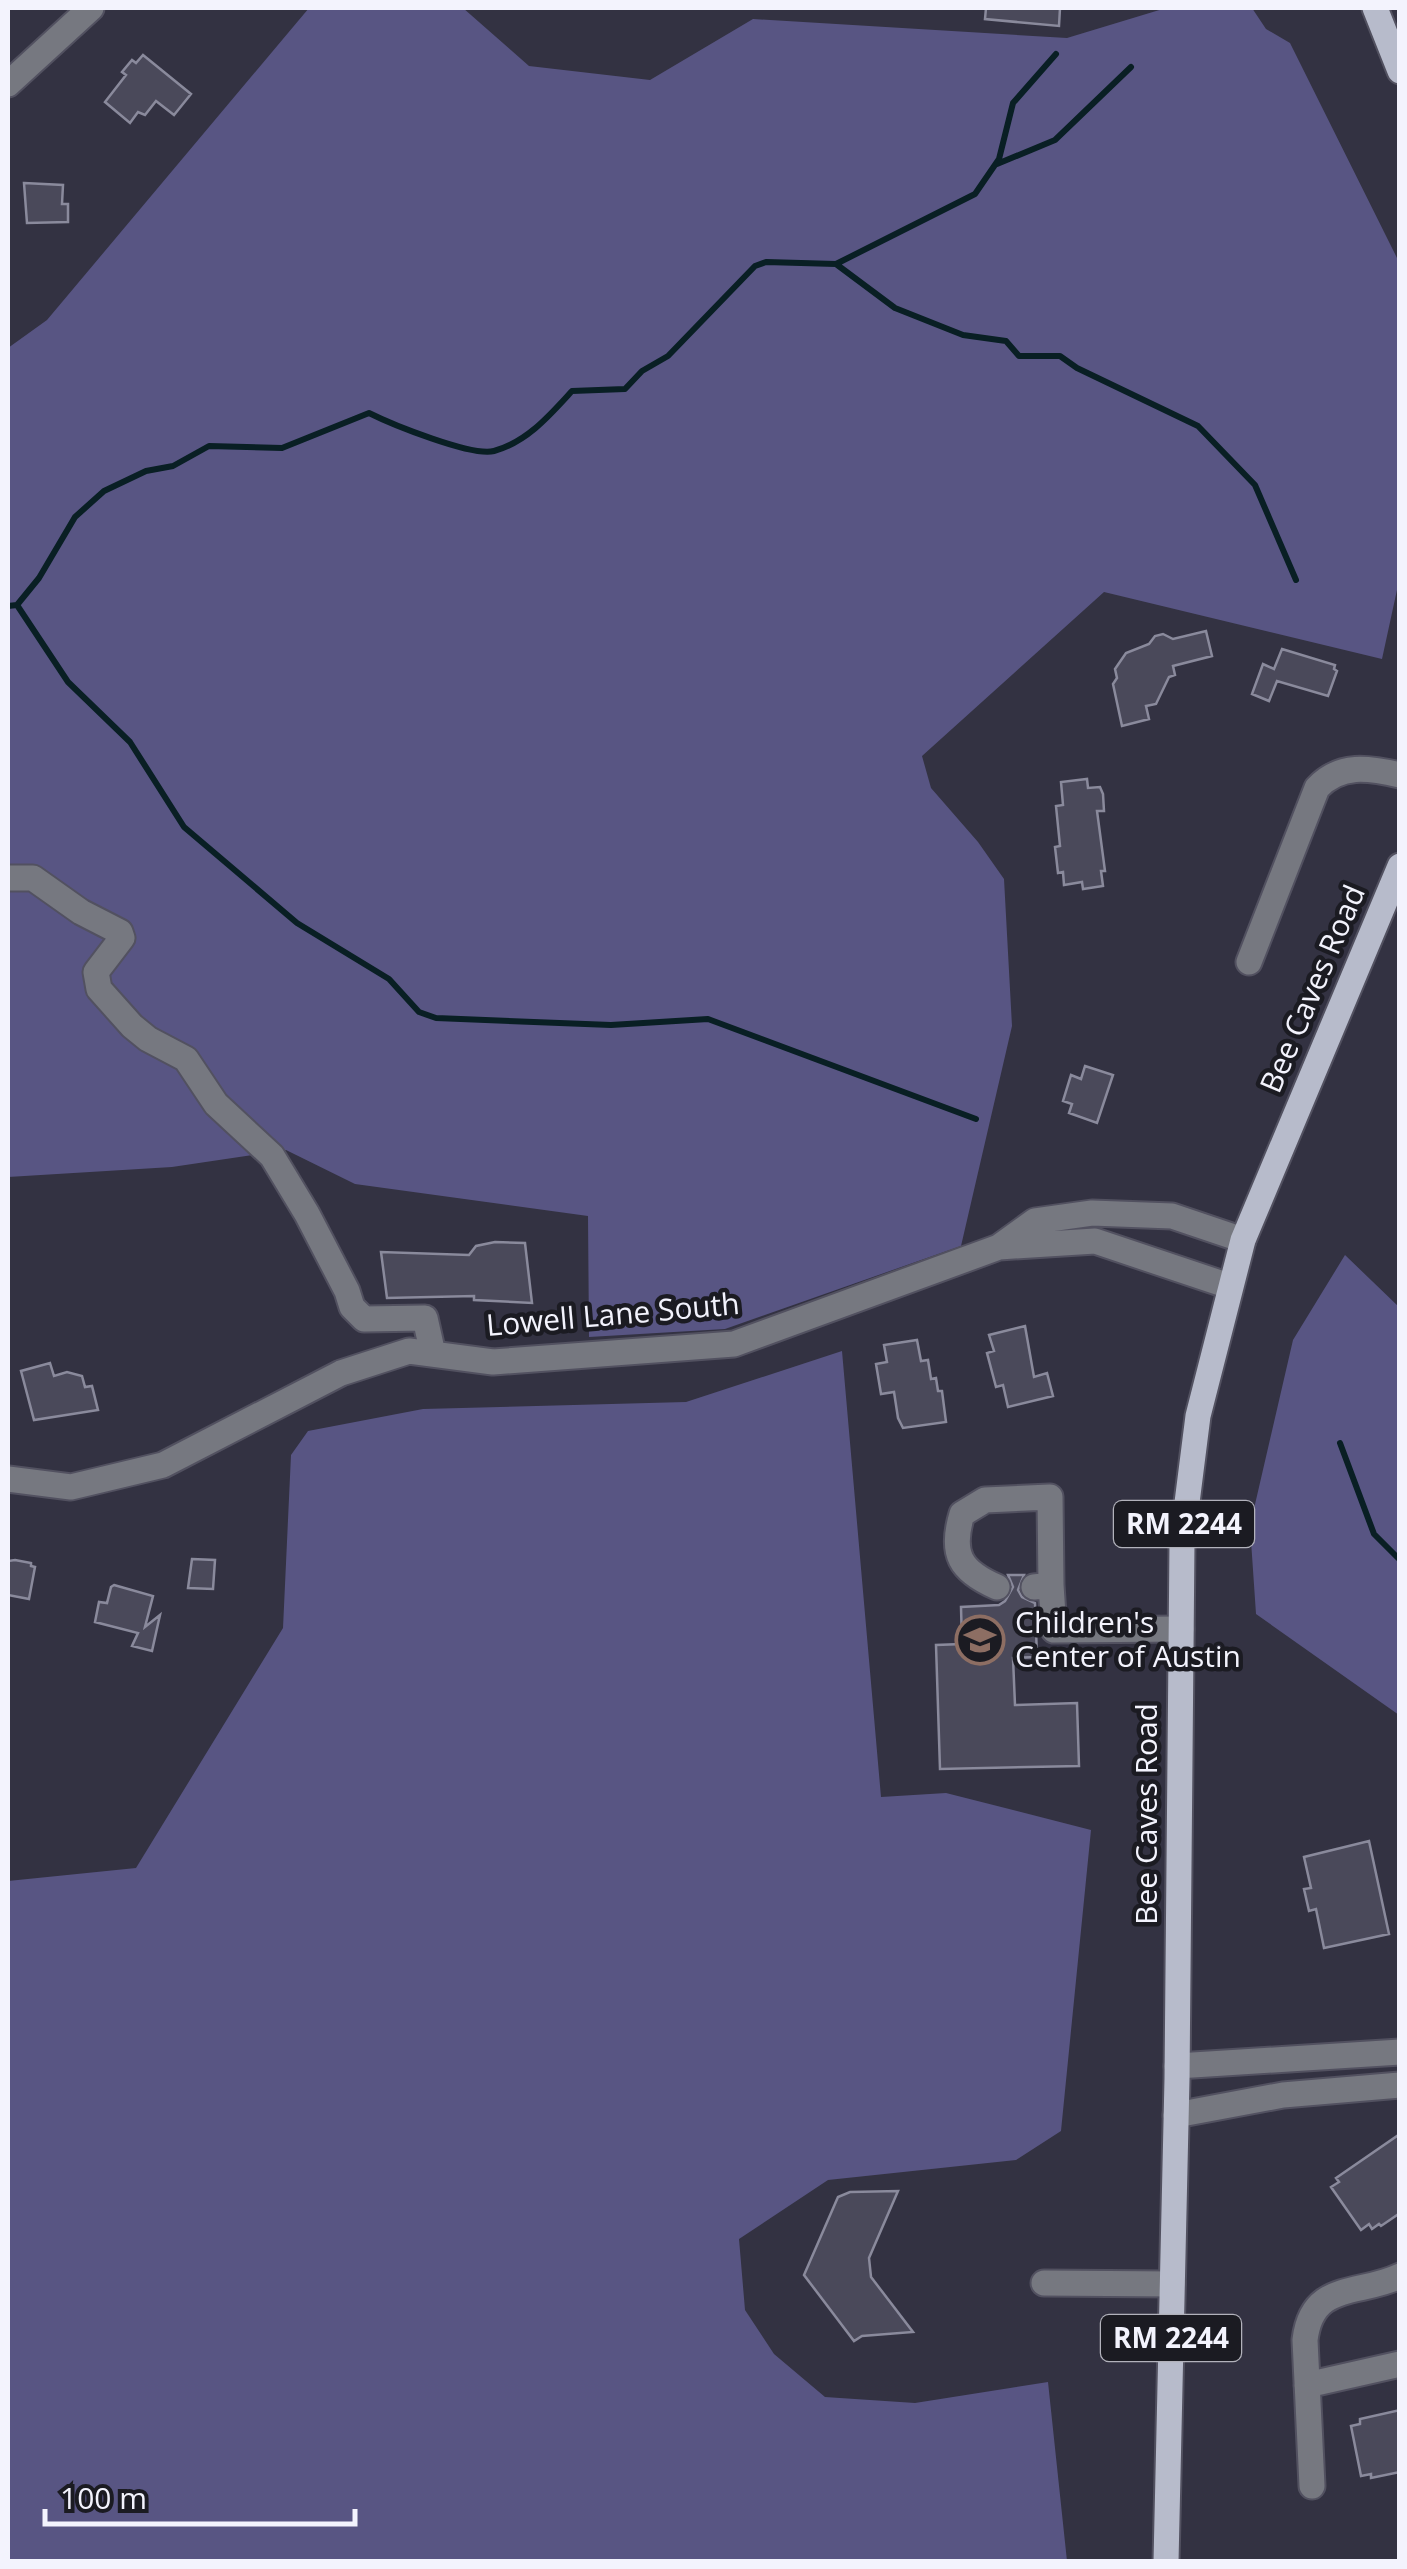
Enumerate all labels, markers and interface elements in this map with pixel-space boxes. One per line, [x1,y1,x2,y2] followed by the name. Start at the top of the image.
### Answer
[1249,878,1374,1099] street label: Bee Caves Road
[485,1282,741,1345] street label: Lowell Lane South
[1114,1501,1254,1547] road number: RM 2244
[1015,1601,1241,1676] place label: Children's Center of Austin
[954,1614,1006,1666] school or university icon: Children's Center of Austin
[1125,1703,1166,1925] street label: Bee Caves Road
[1101,2315,1241,2361] road number: RM 2244
[45,2464,355,2526] scale bar
[60,2477,147,2518] text: 100 m

